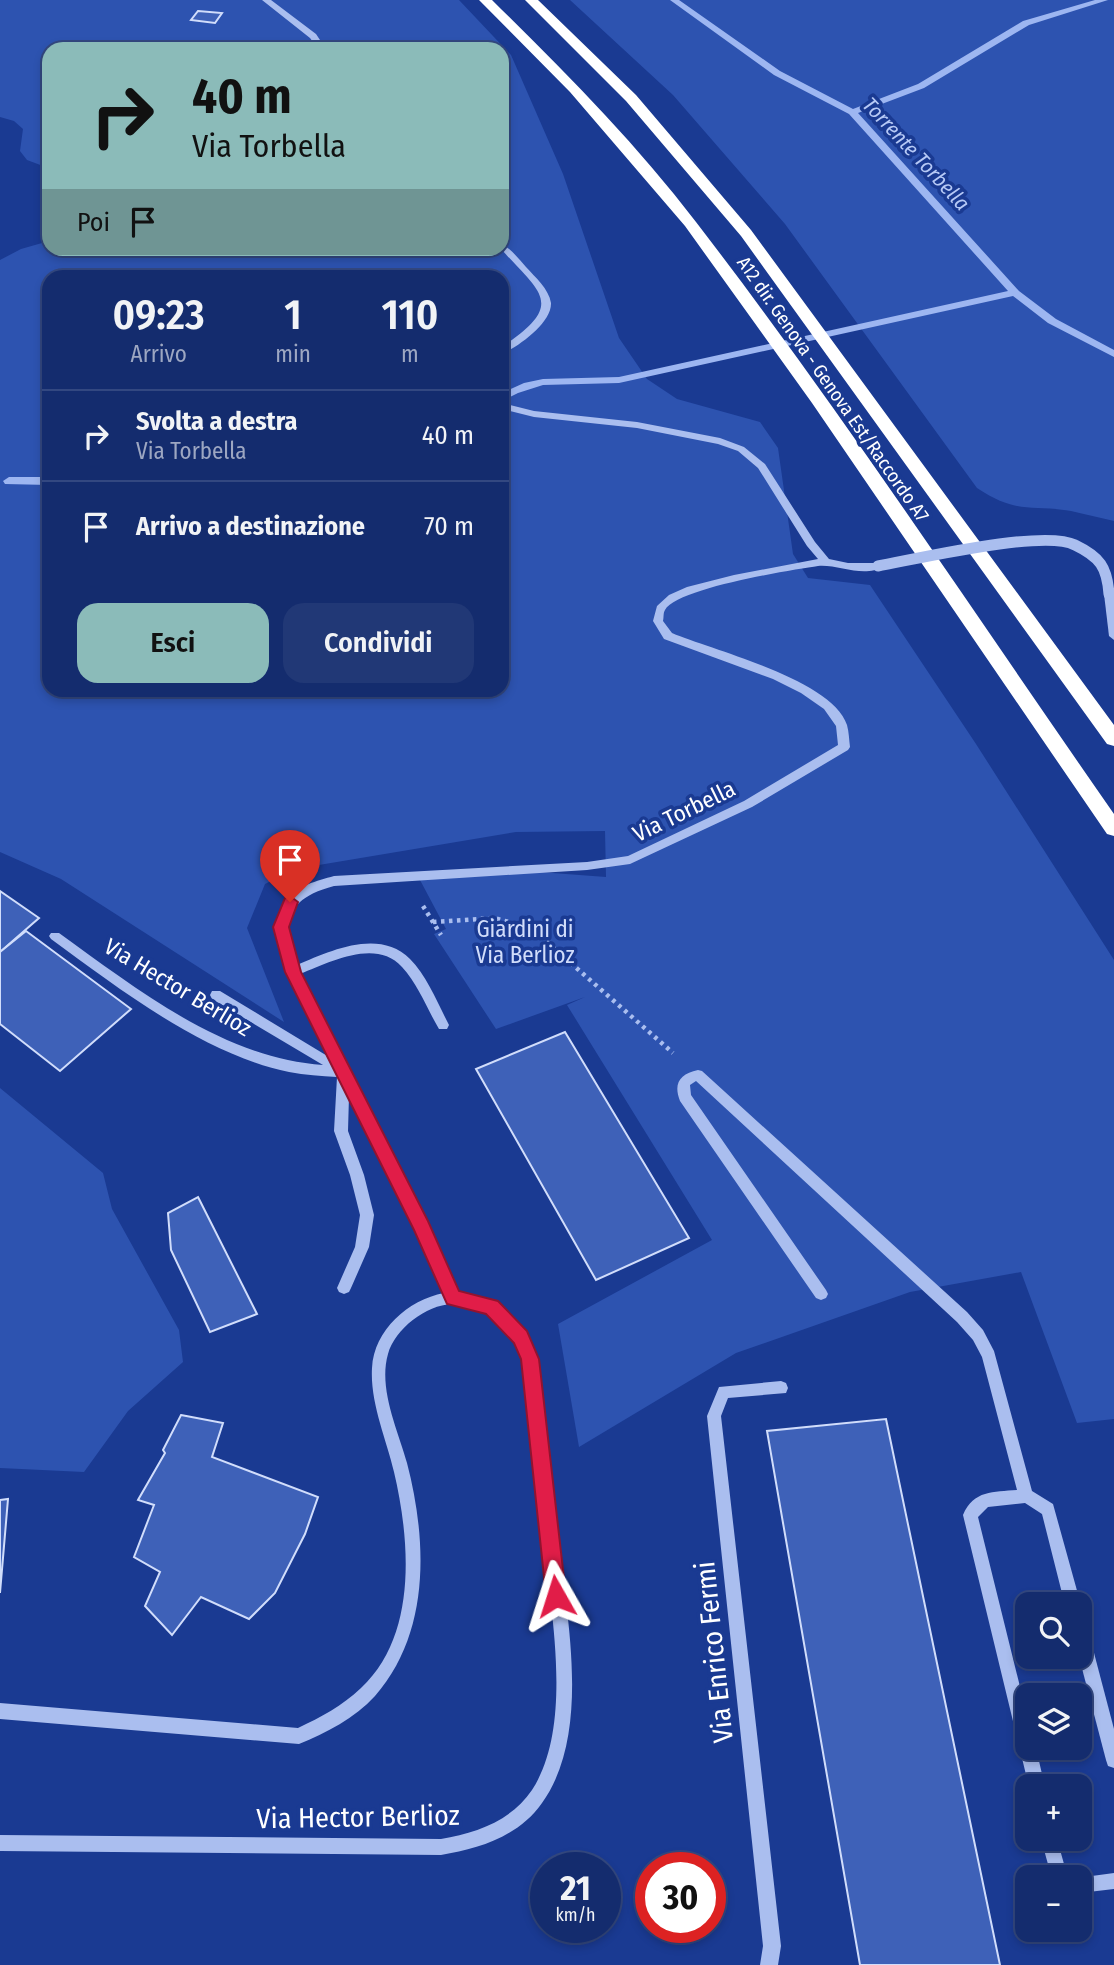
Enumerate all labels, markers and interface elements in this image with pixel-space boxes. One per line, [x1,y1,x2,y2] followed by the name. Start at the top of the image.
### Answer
[192,67,292,126] text: 40 m
[77,70,168,161] icon: right
[857,92,975,216] water label: Torrente Torbella
[192,127,346,165] text: Via Torbella
[124,203,162,241] icon: arrive
[77,207,110,238] text: Poi
[732,252,934,526] street label: A12 dir. Genova - Genova Est/Raccordo A7
[113,290,205,340] text: 09:23
[284,290,302,340] text: 1
[382,290,438,340] text: 110
[131,340,187,368] text: Arrivo
[275,340,311,368] text: min
[401,340,419,368] text: m
[136,406,297,437] text: Svolta a destra
[77,417,115,455] icon: right
[422,420,474,451] text: 40 m
[136,437,247,465] text: Via Torbella
[77,508,115,546] icon: arrive
[136,511,365,542] text: Arrivo a destinazione
[424,511,474,542] text: 70 m
[77,603,269,683] button: Esci
[283,603,474,683] button: Condividi
[628,774,740,848] street label: Via Torbella
[260,830,320,902] pin
[271,841,309,879] icon: arrive
[475,915,575,969] park label: Giardini di Via Berlioz
[99,932,257,1042] street label: Via Hector Berlioz
[519,1559,593,1633] position arrow
[688,1560,740,1744] street label: Via Enrico Fermi
[1015,1592,1092,1942] map controls
[1015,1592,1092,1669] button: search
[1015,1683,1092,1760] button: layers
[1015,1774,1092,1851] button: +
[256,1799,460,1835] street label: Via Hector Berlioz
[635,1852,726,1943] speed limit sign: 30
[1015,1865,1092,1942] button: −
[560,1867,591,1909] text: 21
[555,1904,596,1926] text: km/h

